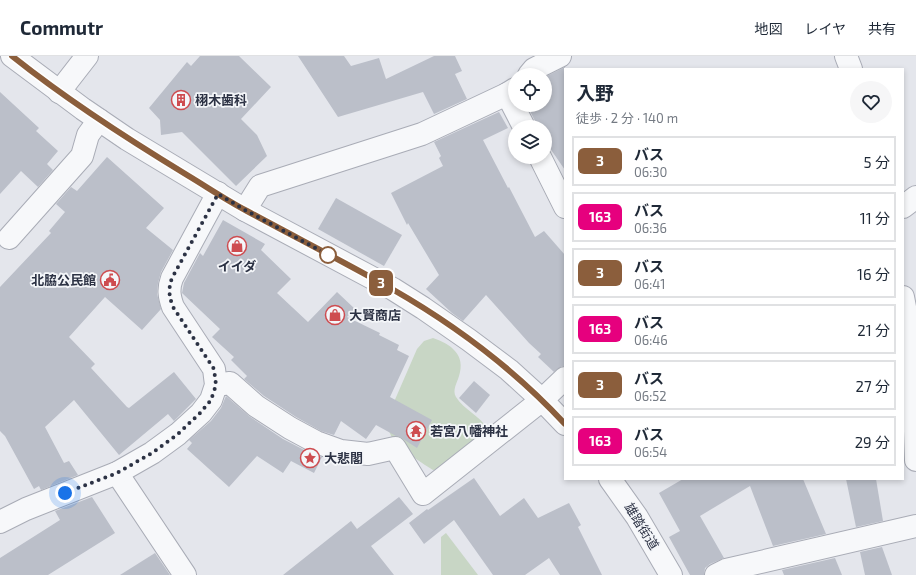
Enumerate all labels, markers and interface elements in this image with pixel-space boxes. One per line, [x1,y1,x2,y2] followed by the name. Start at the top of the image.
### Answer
[20,16,103,39] text: Commutr
[754,20,782,37] text: 地図
[804,20,846,37] text: レイヤ
[868,20,896,37] text: 共有
[508,68,552,164] map controls
[508,68,552,112] button: locate
[576,81,614,104] text: 入野
[850,81,892,123] button: heart
[170,89,192,111] building icon: 栩木歯科
[195,92,247,108] place label: 栩木歯科
[576,110,678,126] text: 徒歩 · 2 分 · 140 m
[508,120,552,164] button: layers
[634,145,664,163] text: バス
[596,152,604,169] text: 3
[864,153,890,171] text: 5 分
[634,164,667,180] text: 06:30
[634,201,664,219] text: バス
[589,208,611,225] text: 163
[860,209,890,227] text: 11 分
[634,220,667,236] text: 06:36
[226,235,248,257] shop icon: イイダ
[319,246,337,264] unlabelled marker
[634,257,664,275] text: バス
[218,258,256,274] place label: イイダ
[596,264,604,281] text: 3
[857,265,890,283] text: 16 分
[99,269,121,291] public building icon: 北脇公民館
[368,270,394,296] line badge: 3
[31,272,96,288] place label: 北脇公民館
[377,274,385,291] text: 3
[634,276,666,292] text: 06:41
[324,304,346,326] shop icon: 大賢商店
[349,307,401,323] place label: 大賢商店
[634,313,664,331] text: バス
[589,320,611,337] text: 163
[857,321,890,339] text: 21 分
[634,332,668,348] text: 06:46
[634,369,664,387] text: バス
[596,376,604,393] text: 3
[856,377,890,395] text: 27 分
[634,388,667,404] text: 06:52
[405,420,427,442] temple icon: 若宮八幡神社
[430,423,508,439] place label: 若宮八幡神社
[634,425,664,443] text: バス
[589,432,611,449] text: 163
[855,433,890,451] text: 29 分
[634,444,667,460] text: 06:54
[299,447,321,469] place icon: 大悲閣
[324,450,363,466] place label: 大悲閣
[55,483,75,503] your location
[621,500,663,552] street label: 雄踏街道

